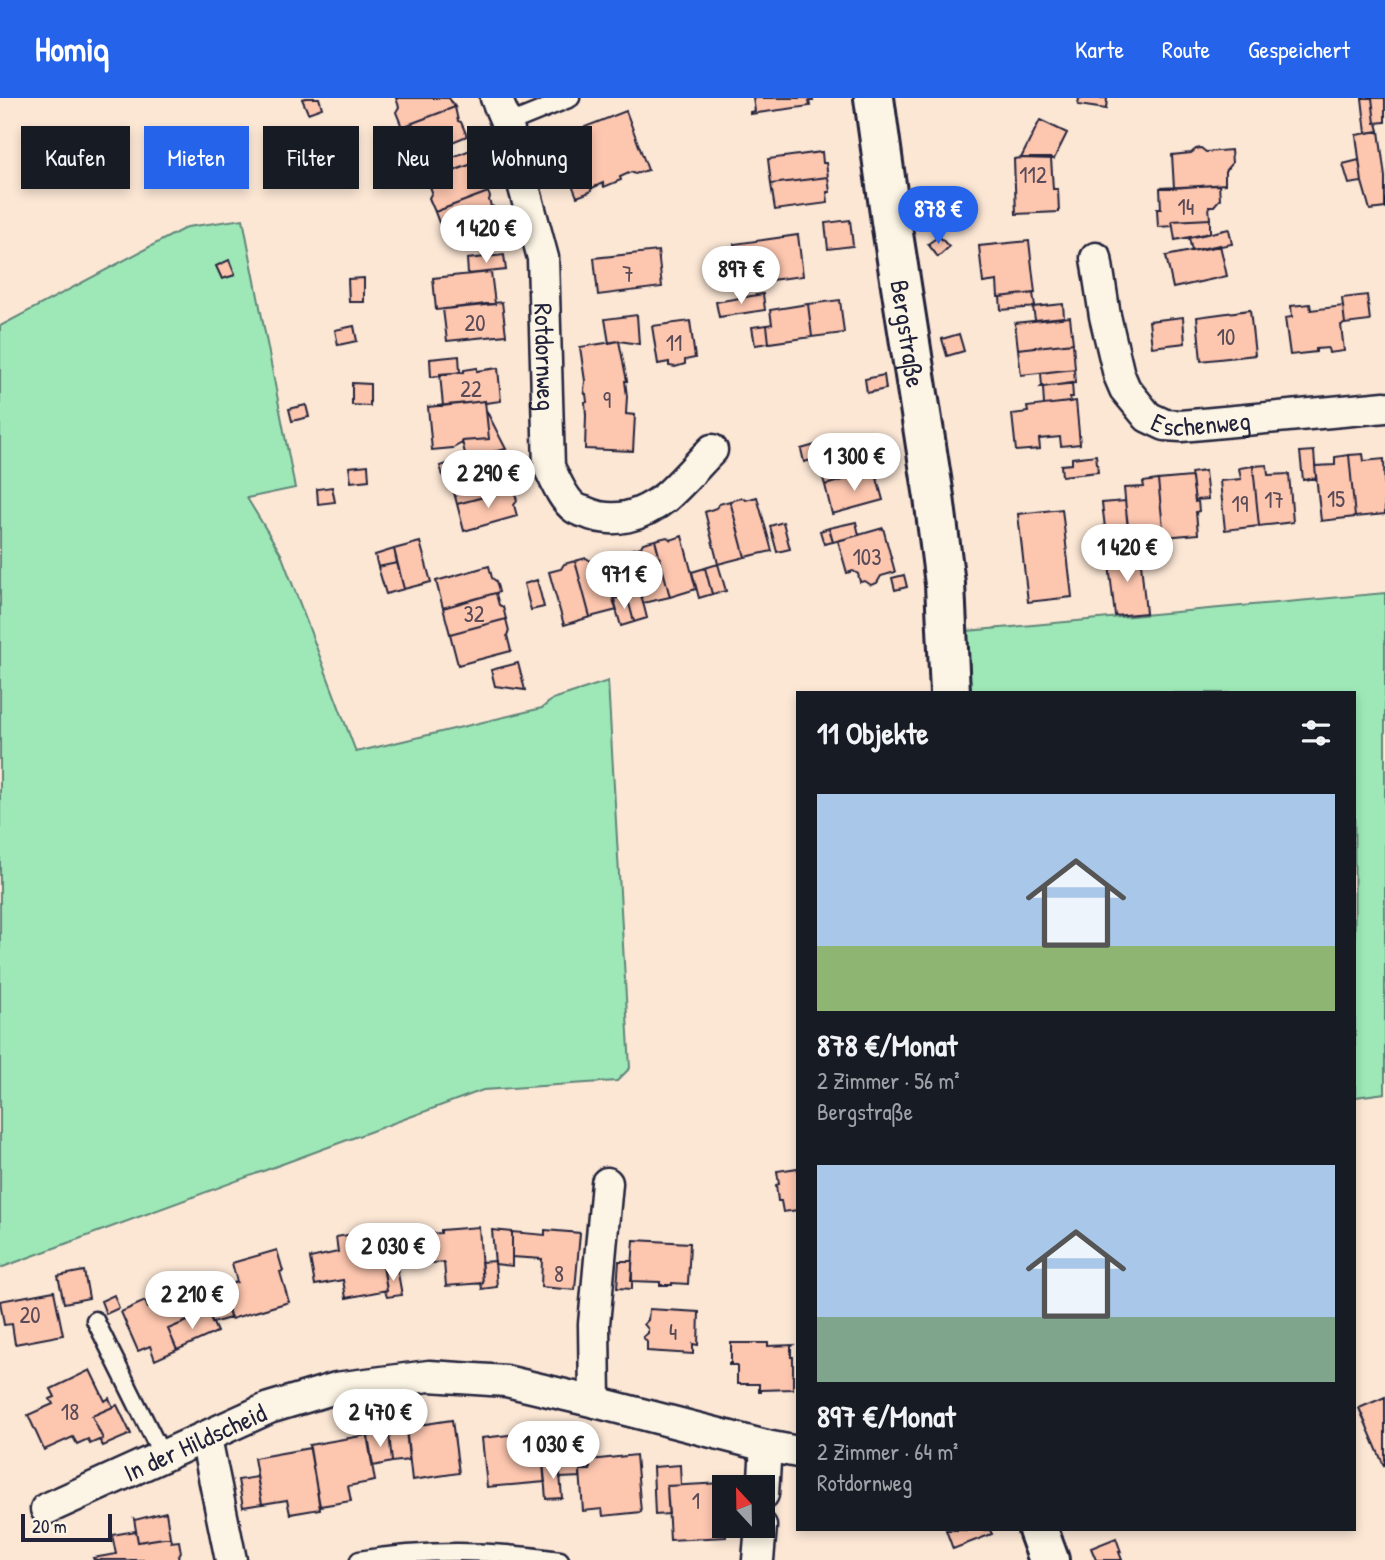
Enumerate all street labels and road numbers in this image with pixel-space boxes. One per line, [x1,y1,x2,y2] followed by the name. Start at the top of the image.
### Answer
[883,277,934,390] street label: Bergstraße
[527,303,565,411] street label: Rotdornweg
[1146,402,1252,444] street label: Eschenweg
[118,1394,271,1489] street label: In der Hildscheid

